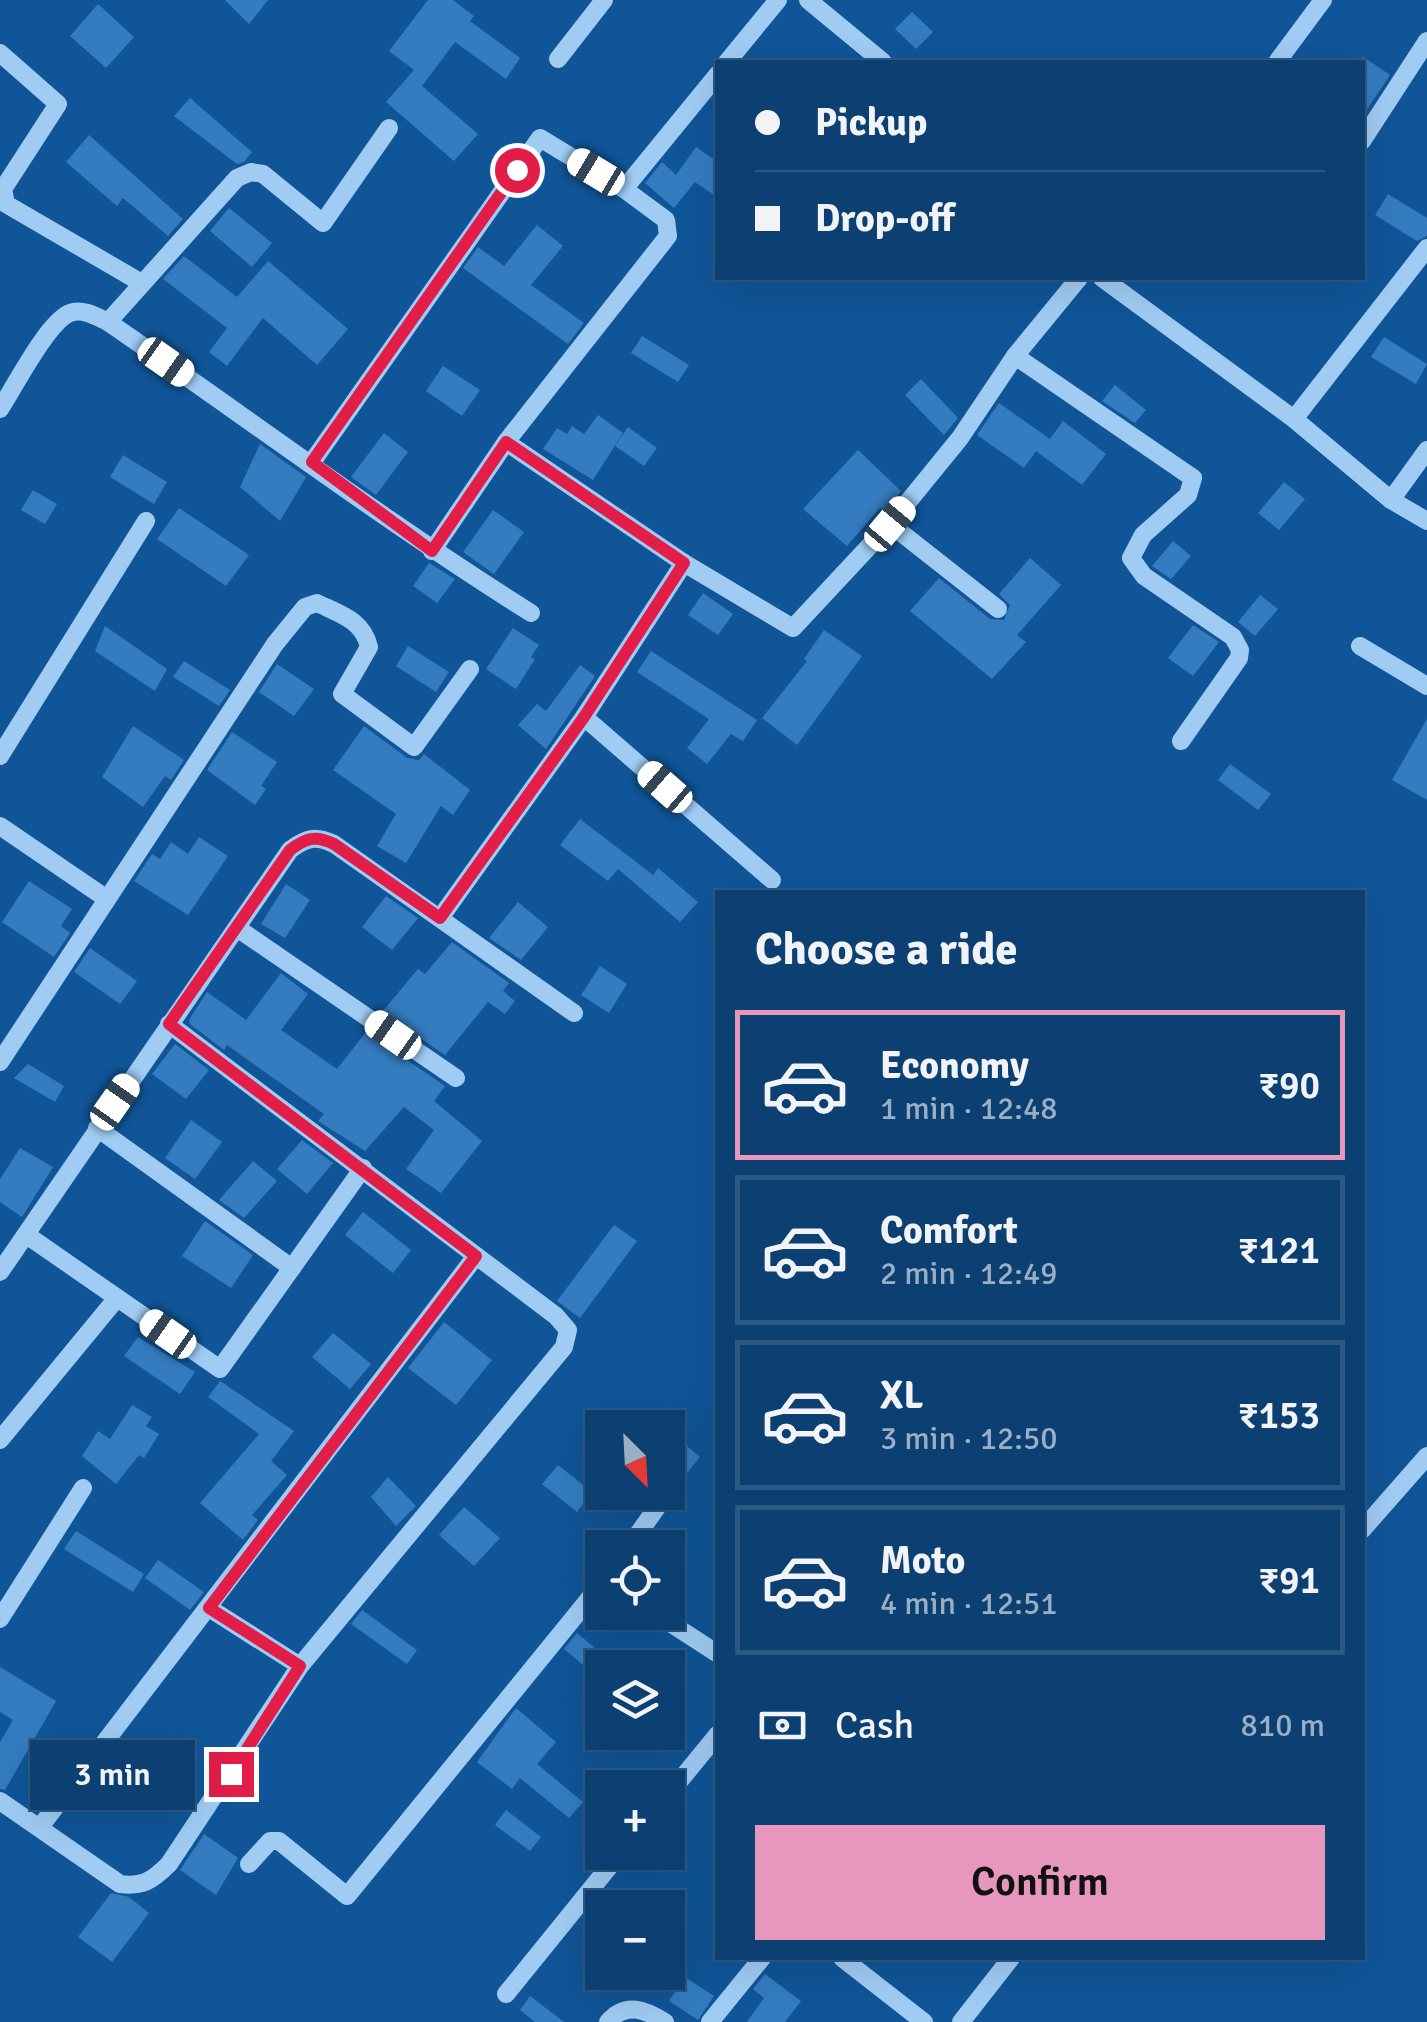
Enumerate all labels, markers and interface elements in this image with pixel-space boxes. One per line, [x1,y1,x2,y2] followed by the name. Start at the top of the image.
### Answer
[815,99,927,146] text: Pickup
[563,144,629,200] car
[495,148,540,193] route start
[815,195,955,242] text: Drop-off
[133,333,199,391] car
[859,491,921,557] car
[633,756,697,818] car
[755,922,1018,977] text: Choose a ride
[360,1006,426,1064] car
[760,1040,850,1130] icon: car
[880,1042,1029,1089] text: Economy
[1258,1062,1320,1109] text: ₹90
[86,1069,144,1135] car
[880,1089,1058,1128] text: 1 min · 12:48
[760,1205,850,1295] icon: car
[880,1207,1018,1254] text: Comfort
[1238,1227,1320,1274] text: ₹121
[880,1254,1058,1293] text: 2 min · 12:49
[135,1305,201,1363] car
[760,1370,850,1460] icon: car
[880,1372,923,1419] text: XL
[1238,1392,1320,1439] text: ₹153
[585,1410,685,1510] north arrow
[585,1410,685,1990] map controls
[880,1419,1058,1458] text: 3 min · 12:50
[585,1530,685,1630] button: locate
[760,1535,850,1625] icon: car
[880,1537,965,1584] text: Moto
[1258,1557,1320,1604] text: ₹91
[880,1584,1058,1623] text: 4 min · 12:51
[585,1650,685,1750] button: layers
[755,1698,810,1753] icon: cash
[835,1702,914,1749] text: Cash
[1241,1706,1325,1745] text: 810 m
[31,1739,196,1809] callout: 3 min
[209,1752,254,1797] route end
[74,1755,151,1794] text: 3 min
[585,1770,685,1870] button: +
[755,1825,1325,1940] button: Confirm
[585,1890,685,1990] button: −

